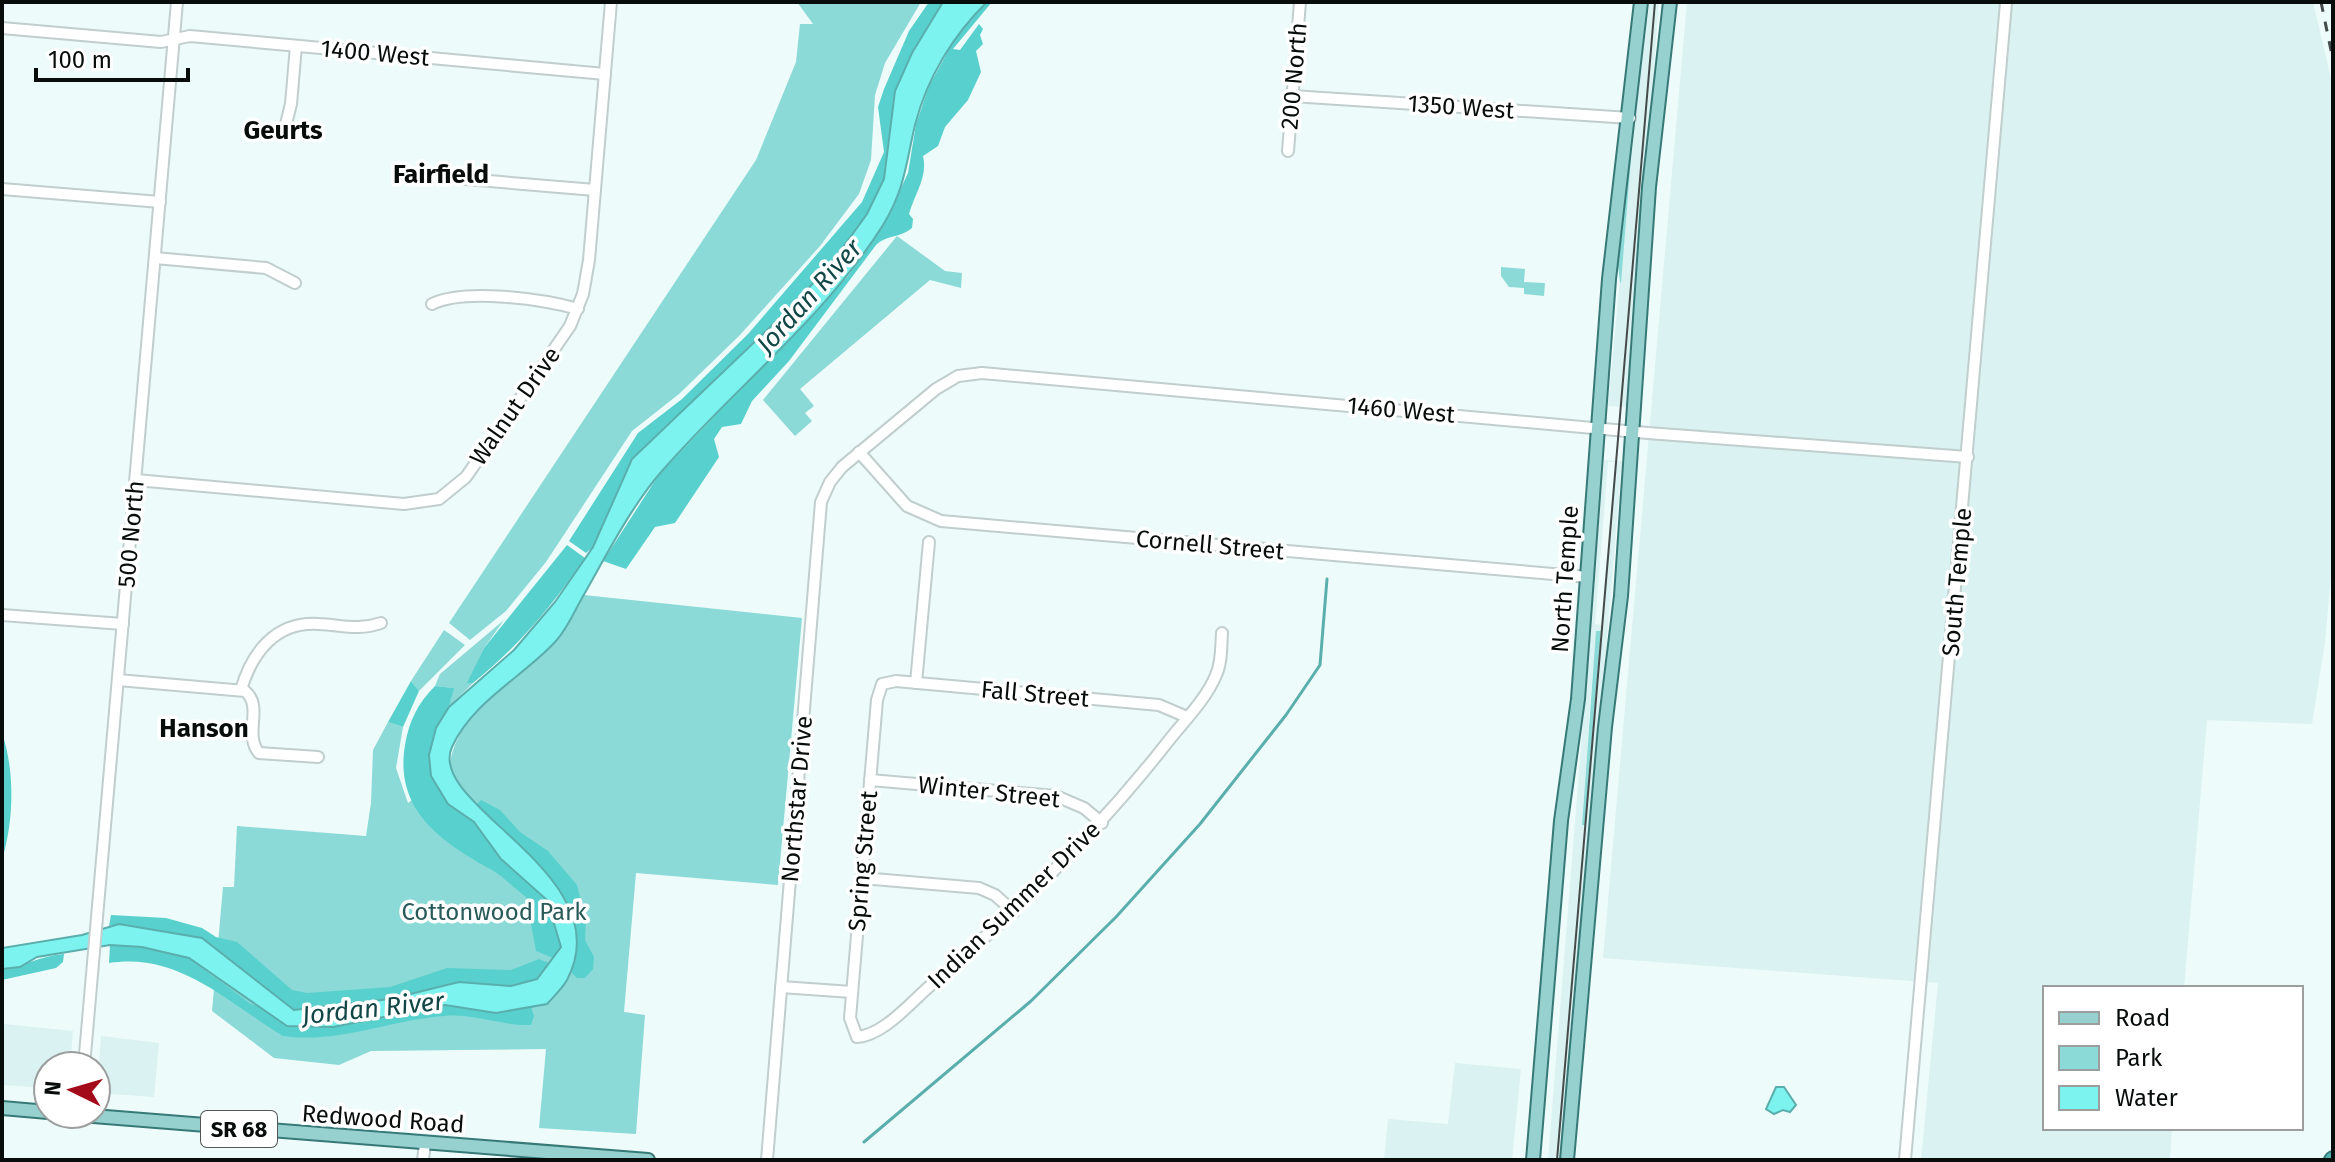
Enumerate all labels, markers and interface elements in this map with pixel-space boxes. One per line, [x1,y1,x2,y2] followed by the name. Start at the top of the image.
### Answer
[1275,21,1313,131] street label: 200 North
[36,32,188,82] scale bar
[320,34,431,72] street label: 1400 West
[48,46,112,74] text: 100 m
[1407,89,1516,125] street label: 1350 West
[243,115,323,146] district label: Geurts
[393,159,489,190] district label: Fairfield
[749,232,869,361] water label: Jordan River
[464,341,566,471] street label: Walnut Drive
[1346,391,1456,429] street label: 1460 West
[112,479,150,589] street label: 500 North
[1546,504,1584,654] street label: North Temple
[1937,506,1977,658] street label: South Temple
[1135,525,1286,565] street label: Cornell Street
[980,675,1091,713] street label: Fall Street
[159,713,249,744] district label: Hanson
[776,715,818,883] street label: Northstar Drive
[917,771,1062,813] street label: Winter Street
[843,789,883,933] street label: Spring Street
[922,815,1106,995] street label: Indian Summer Drive
[401,898,587,926] park label: Cottonwood Park
[299,986,447,1032] water label: Jordan River
[2043,986,2303,1130] legend
[2115,1004,2170,1032] text: Road
[2115,1044,2163,1072] text: Park
[32,1050,112,1130] north arrow
[38,1080,67,1097] text: N
[2115,1084,2179,1112] text: Water
[301,1099,465,1139] street label: Redwood Road
[201,1111,277,1147] road number: SR 68

